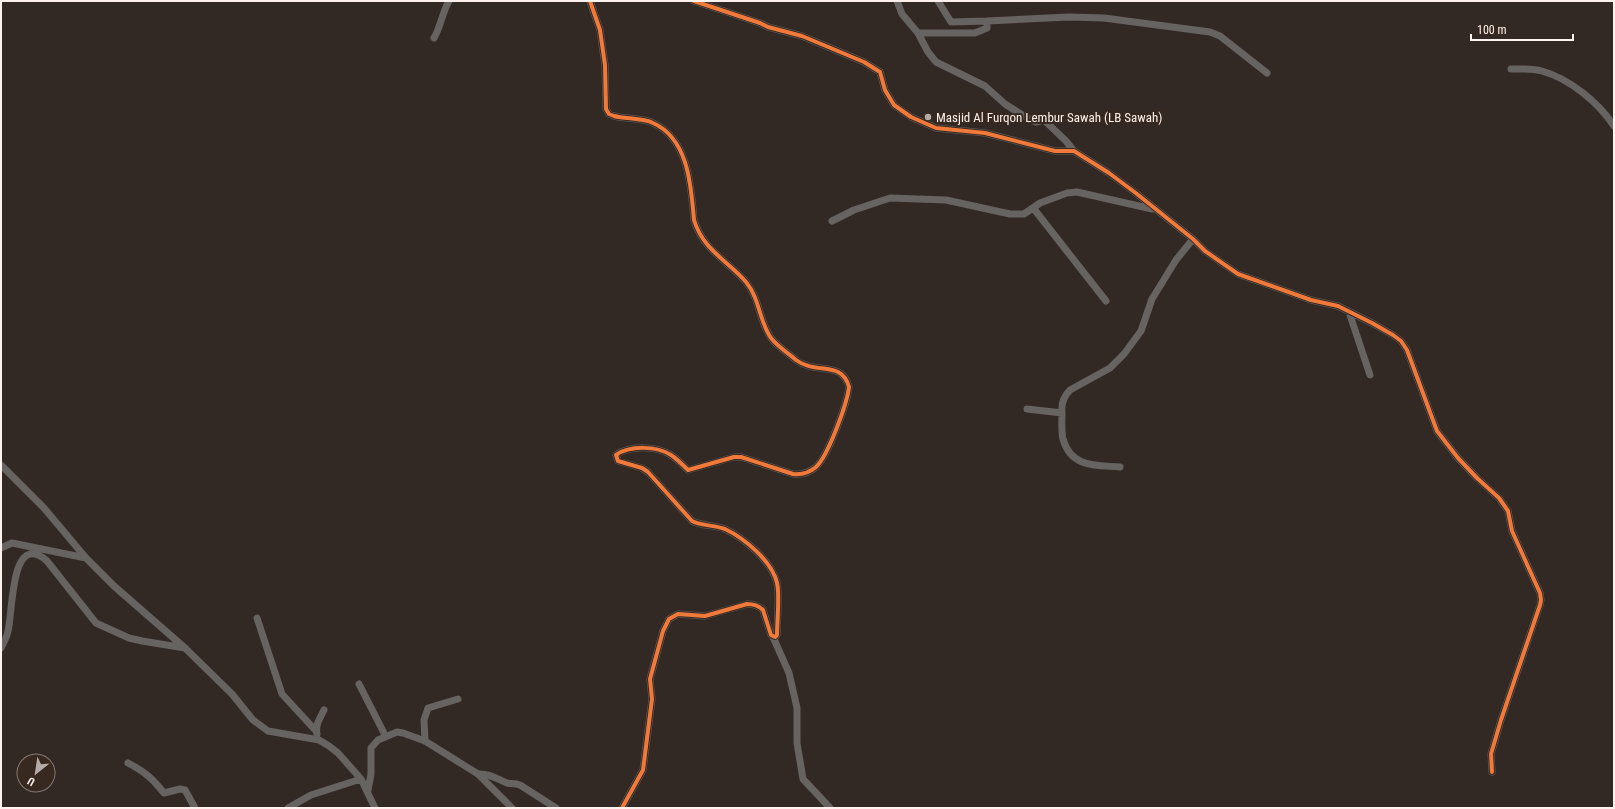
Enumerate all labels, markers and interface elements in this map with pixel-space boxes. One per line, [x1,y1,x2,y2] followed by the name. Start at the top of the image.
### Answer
[1471,16,1573,42] scale bar
[1477,23,1507,37] text: 100 m
[936,110,1162,125] place label: Masjid Al Furqon Lembur Sawah (LB Sawah)
[923,112,933,122] marker: Masjid Al Furqon Lembur Sawah (LB Sawah)
[16,753,56,793] north arrow
[25,774,37,788] text: U

